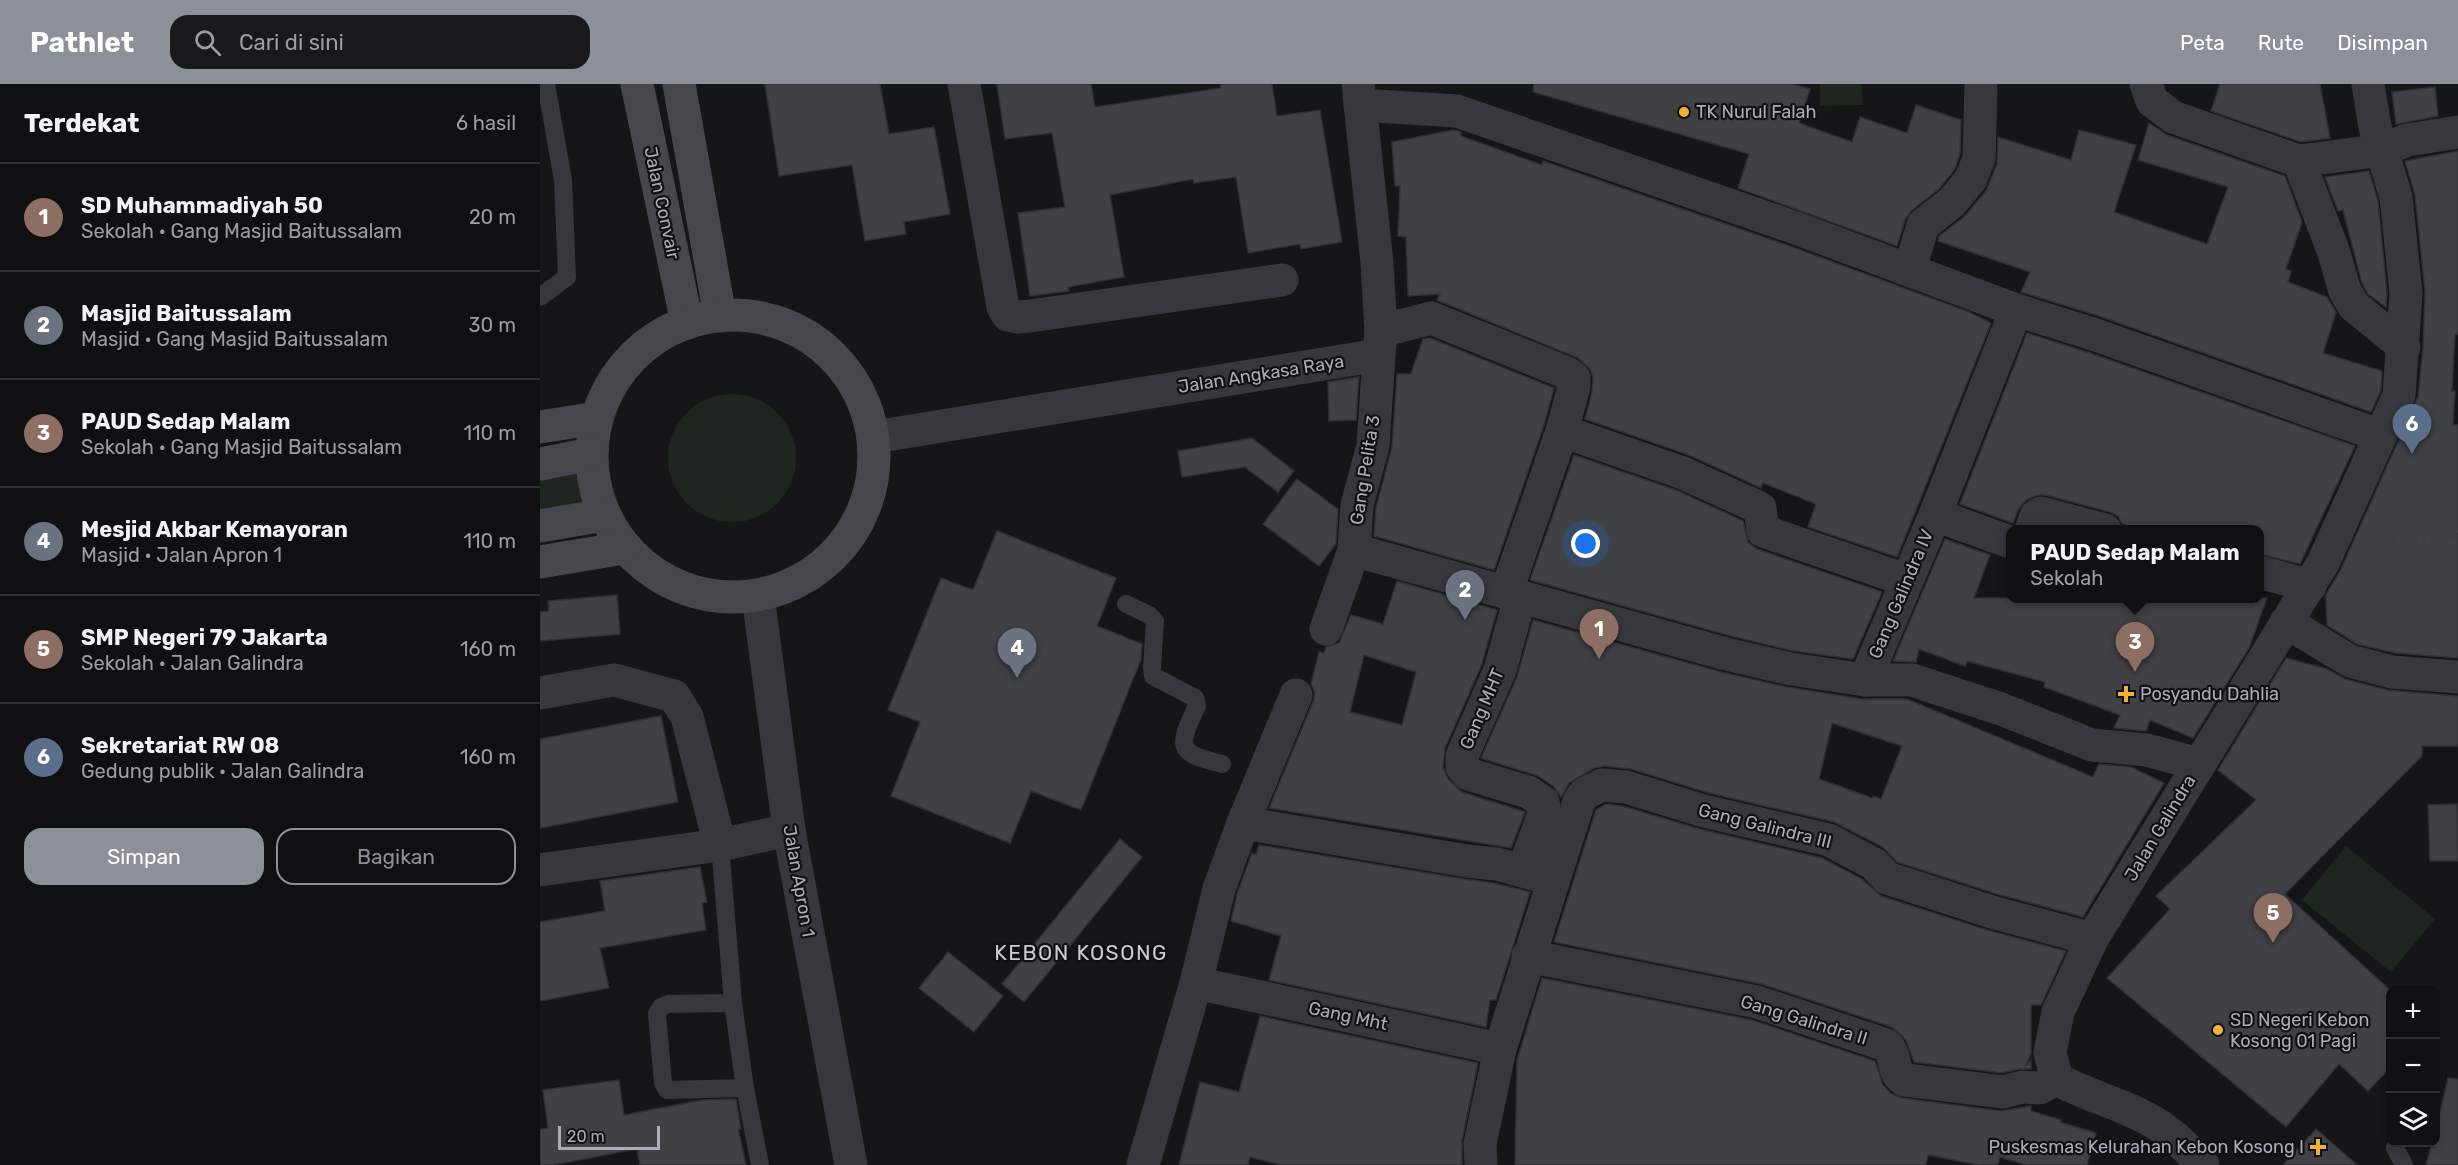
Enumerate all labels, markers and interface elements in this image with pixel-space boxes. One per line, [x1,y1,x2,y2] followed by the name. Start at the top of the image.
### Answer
[170,15,590,69] search box
[30,26,134,59] text: Pathlet
[191,26,224,59] icon: search
[239,29,344,56] text: Cari di sini
[2180,30,2225,55] text: Peta
[2258,30,2304,55] text: Rute
[2337,30,2428,55] text: Disimpan
[1696,101,1817,123] place label: TK Nurul Falah
[1677,105,1691,119] marker: TK Nurul Falah
[24,108,139,139] text: Terdekat
[456,111,516,135] text: 6 hasil
[639,145,685,261] street label: Jalan Convair
[81,192,323,219] text: SD Muhammadiyah 50
[39,205,48,229] text: 1
[469,205,516,229] text: 20 m
[81,219,402,243] text: Sekolah · Gang Masjid Baitussalam
[81,300,292,327] text: Masjid Baitussalam
[37,313,50,337] text: 2
[469,313,516,337] text: 30 m
[81,327,388,351] text: Masjid · Gang Masjid Baitussalam
[1176,350,1346,398] street label: Jalan Angkasa Raya
[2392,404,2432,454] pin: 6
[81,408,290,435] text: PAUD Sedap Malam
[1345,414,1385,526] street label: Gang Pelita 3
[37,421,50,445] text: 3
[464,421,516,445] text: 110 m
[81,435,402,459] text: Sekolah · Gang Masjid Baitussalam
[81,516,348,543] text: Mesjid Akbar Kemayoran
[2006,525,2264,603] popup
[1864,526,1938,662] street label: Gang Galindra IV
[37,529,50,553] text: 4
[464,529,516,553] text: 110 m
[1571,529,1600,558] your location
[2030,539,2240,566] text: PAUD Sedap Malam
[81,543,282,567] text: Masjid · Jalan Apron 1
[2030,566,2103,590] text: Sekolah
[1446,570,1484,620] pin: 2
[1580,610,1618,659] pin: 1
[2116,622,2154,672] pin: 3
[81,624,328,651] text: SMP Negeri 79 Jakarta
[998,628,1036,678] pin: 4
[37,637,50,661] text: 5
[460,637,516,661] text: 160 m
[81,651,304,675] text: Sekolah · Jalan Galindra
[1455,665,1509,753] street label: Gang MHT
[2140,683,2279,705] place label: Posyandu Dahlia
[2117,685,2135,703] marker: Posyandu Dahlia
[81,732,280,759] text: Sekretariat RW 08
[37,745,50,769] text: 6
[460,745,516,769] text: 160 m
[81,759,364,783] text: Gedung publik · Jalan Galindra
[2120,771,2200,885] street label: Jalan Galindra
[1696,799,1834,853] street label: Gang Galindra III
[778,823,820,939] street label: Jalan Apron 1
[24,828,264,885] button: Simpan
[276,828,516,885] button: Bagikan
[2254,894,2292,943] pin: 5
[994,940,1168,965] district label: KEBON KOSONG
[2386,985,2440,1147] map controls
[2386,985,2440,1039] button: +
[1738,990,1870,1050] street label: Gang Galindra II
[1306,997,1390,1035] street label: Gang Mht
[2230,1009,2369,1052] place label: SD Negeri Kebon Kosong 01 Pagi
[2211,1023,2225,1037] marker: SD Negeri Kebon Kosong 01 Pagi
[2386,1039,2440,1093] button: −
[2386,1093,2440,1147] button: layers
[558,1123,660,1150] scale bar
[567,1127,605,1146] text: 20 m
[1989,1136,2304,1158] place label: Puskesmas Kelurahan Kebon Kosong I
[2309,1138,2327,1156] marker: Puskesmas Kelurahan Kebon Kosong I

